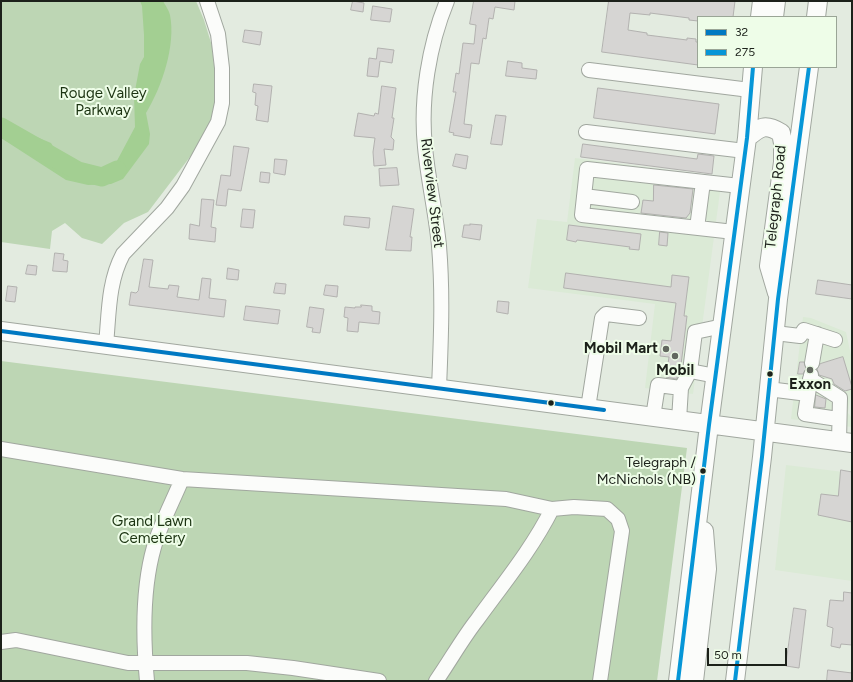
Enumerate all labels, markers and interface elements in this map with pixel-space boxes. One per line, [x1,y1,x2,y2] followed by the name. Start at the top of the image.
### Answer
[697,16,837,68] legend
[735,25,748,39] text: 32
[735,45,755,59] text: 275
[59,85,147,120] park label: Rouge Valley Parkway
[416,137,448,249] street label: Riverview Street
[762,144,790,250] street label: Telegraph Road
[584,340,658,358] place label: Mobil Mart
[661,344,671,354] marker: Mobil Mart
[670,351,680,361] marker: Mobil
[656,362,694,380] place label: Mobil
[805,365,815,375] marker: Exxon
[765,369,775,379] unlabelled marker
[789,376,831,394] place label: Exxon
[546,398,556,408] unlabelled marker
[597,455,696,488] place label: Telegraph / McNichols (NB)
[698,466,708,476] marker: Telegraph / McNichols (NB)
[112,513,192,548] park label: Grand Lawn Cemetery
[709,640,789,666] scale bar
[714,648,742,662] text: 50 m

